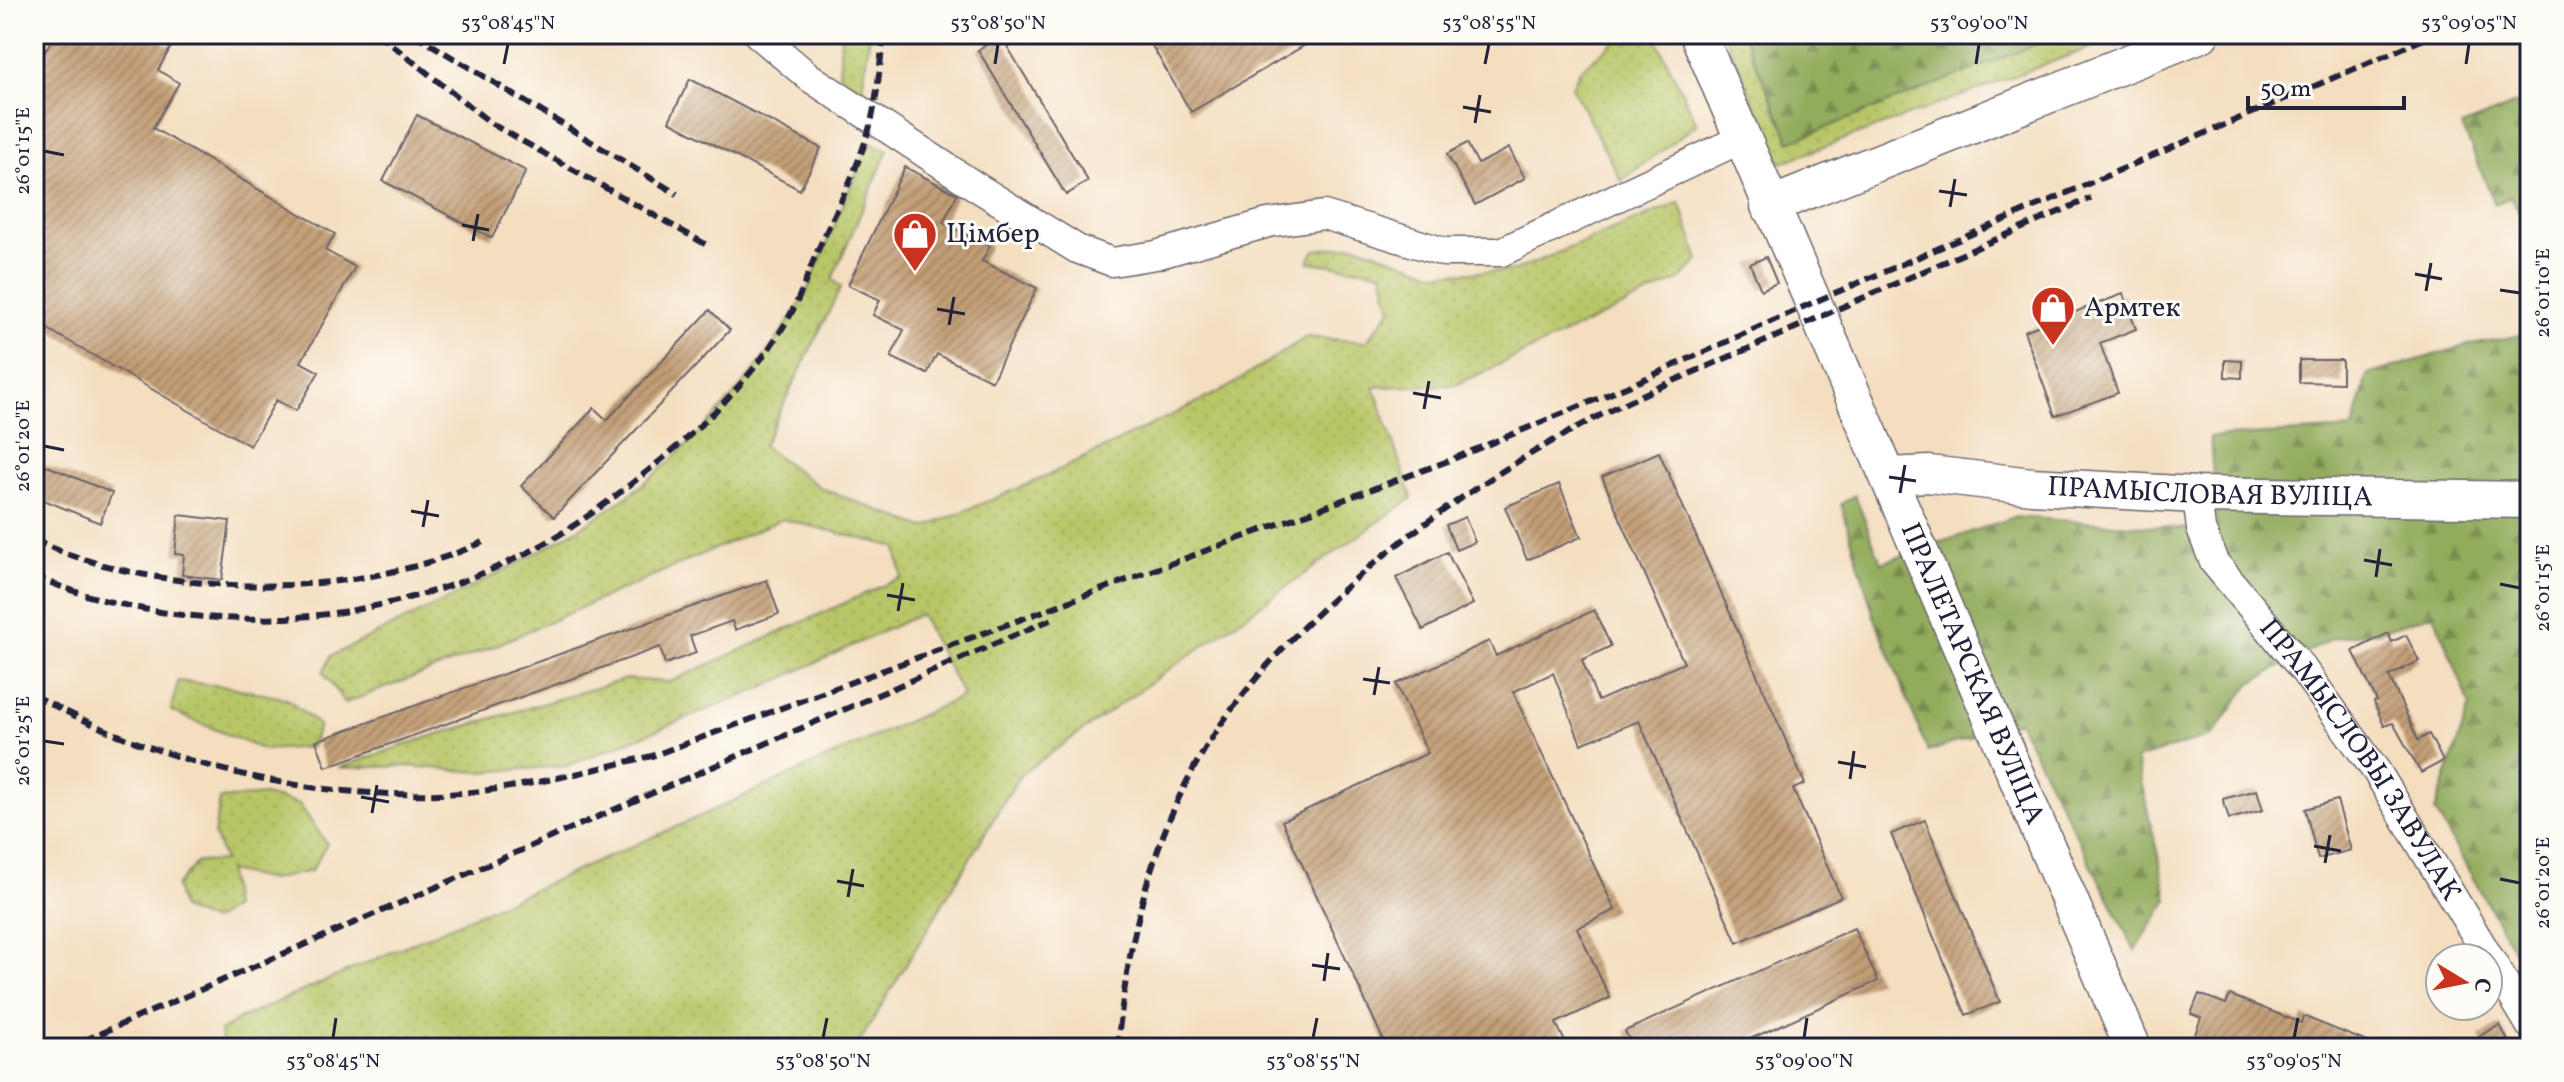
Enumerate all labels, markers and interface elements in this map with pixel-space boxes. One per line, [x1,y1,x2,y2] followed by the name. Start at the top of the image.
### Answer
[461,10,555,38] text: 53°08'45"N
[950,10,1046,38] text: 53°08'50"N
[1442,10,1536,38] text: 53°08'55"N
[1930,10,2028,38] text: 53°09'00"N
[2421,10,2517,38] text: 53°09'05"N
[2248,60,2404,110] scale bar
[2260,73,2312,107] text: 50 m
[10,107,38,195] text: 26°01'15"E
[891,210,939,273] shop icon: Цімбер
[946,215,1040,254] place label: Цімбер
[2530,248,2558,338] text: 26°01'10"E
[2029,284,2077,347] shop icon: Армтек
[2084,289,2180,328] place label: Армтек
[10,400,38,492] text: 26°01'20"E
[2046,467,2373,517] street label: ПРАМЫСЛОВАЯ ВУЛІЦА
[1890,517,2054,831] street label: ПРАЛЕТАРСКАЯ ВУЛІЦА
[2530,544,2558,632] text: 26°01'15"E
[2250,610,2470,908] street label: ПРАМЫСЛОВЫ ЗАВУЛАК
[10,696,38,786] text: 26°01'25"E
[2530,837,2558,929] text: 26°01'20"E
[2424,942,2504,1022] north arrow
[2465,975,2498,995] text: С
[286,1048,380,1076] text: 53°08'45"N
[775,1048,871,1076] text: 53°08'50"N
[1266,1048,1360,1076] text: 53°08'55"N
[1755,1048,1853,1076] text: 53°09'00"N
[2246,1048,2342,1076] text: 53°09'05"N

